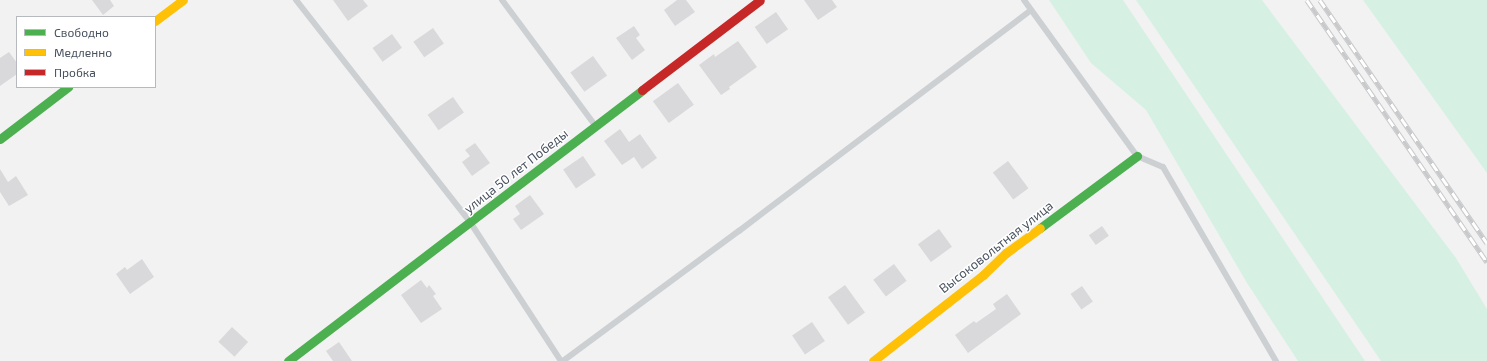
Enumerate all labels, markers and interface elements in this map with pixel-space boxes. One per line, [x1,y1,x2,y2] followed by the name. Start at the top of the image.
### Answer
[16,16,156,88] legend
[54,25,109,39] text: Свободно
[54,45,112,59] text: Медленно
[54,65,96,79] text: Пробка
[461,126,571,216] street label: улица 50 лет Победы
[936,198,1056,296] street label: Высоковольтная улица

